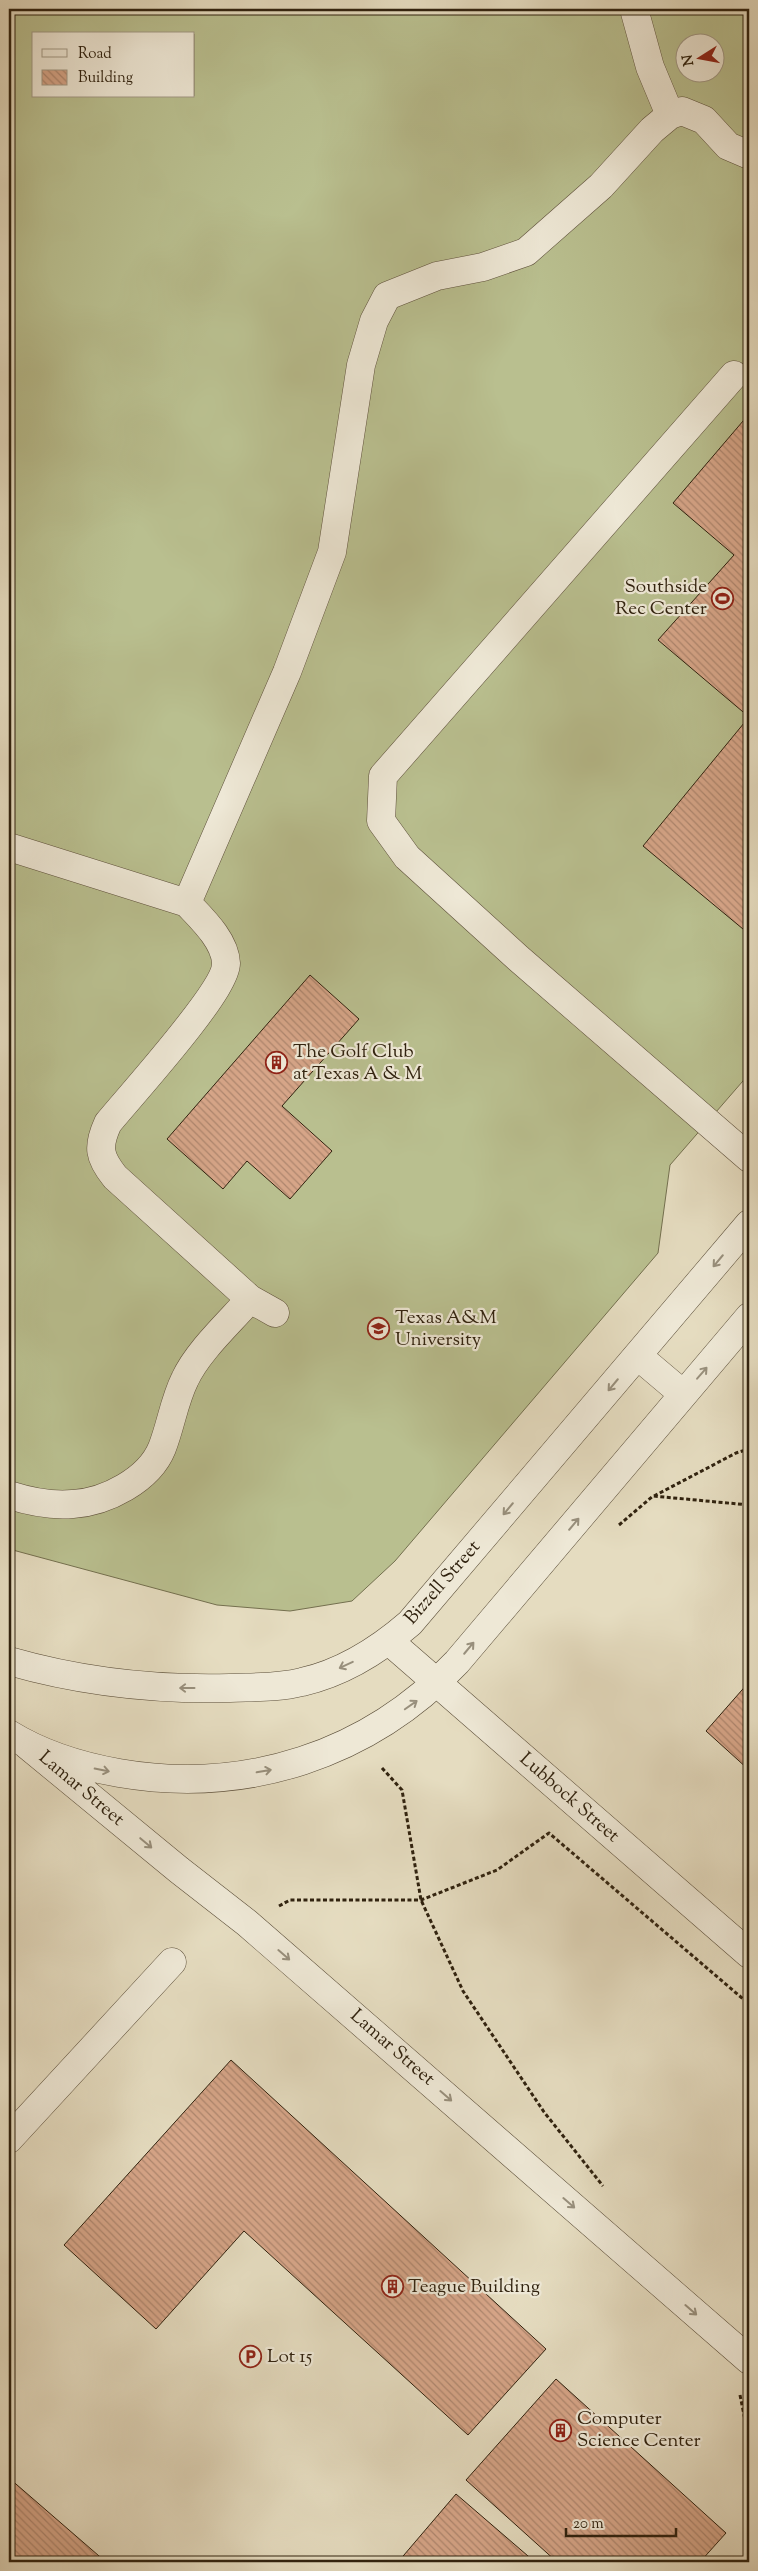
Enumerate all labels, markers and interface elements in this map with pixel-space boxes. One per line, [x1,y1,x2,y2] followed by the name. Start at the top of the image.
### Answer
[32,32,195,98] legend
[676,32,726,82] north arrow
[78,44,112,65] text: Road
[678,53,700,67] text: N
[78,68,133,89] text: Building
[615,574,707,623] place label: Southside Rec Center
[711,586,735,610] sports icon: Southside Rec Center
[293,1039,423,1088] place label: The Golf Club at Texas A & M
[265,1051,289,1075] building icon: The Golf Club at Texas A & M
[712,1254,723,1267] one-way arrow
[395,1305,497,1354] place label: Texas A&M University
[367,1317,391,1341] school or university icon: Texas A&M University
[696,1366,707,1379] one-way arrow
[607,1378,618,1391] one-way arrow
[502,1502,513,1515] one-way arrow
[569,1518,580,1531] one-way arrow
[399,1534,488,1631] street label: Bizzell Street
[464,1641,475,1654] one-way arrow
[339,1661,354,1670] one-way arrow
[180,1683,196,1693] one-way arrow
[403,1700,417,1710] one-way arrow
[32,1745,130,1833] street label: Lamar Street
[513,1747,625,1850] street label: Lubbock Street
[94,1766,110,1776] one-way arrow
[255,1766,271,1776] one-way arrow
[139,1838,152,1849] one-way arrow
[278,1949,291,1960] one-way arrow
[344,2003,441,2093] street label: Lamar Street
[440,2090,453,2102] one-way arrow
[562,2197,575,2209] one-way arrow
[408,2274,540,2301] place label: Teague Building
[380,2275,404,2299] building icon: Teague Building
[685,2304,698,2315] one-way arrow
[267,2344,313,2371] place label: Lot 15
[239,2345,263,2369] parking icon: Lot 15
[577,2406,701,2455] place label: Computer Science Center
[549,2418,573,2442] building icon: Computer Science Center
[566,2506,676,2538] scale bar
[573,2514,604,2535] text: 20 m

